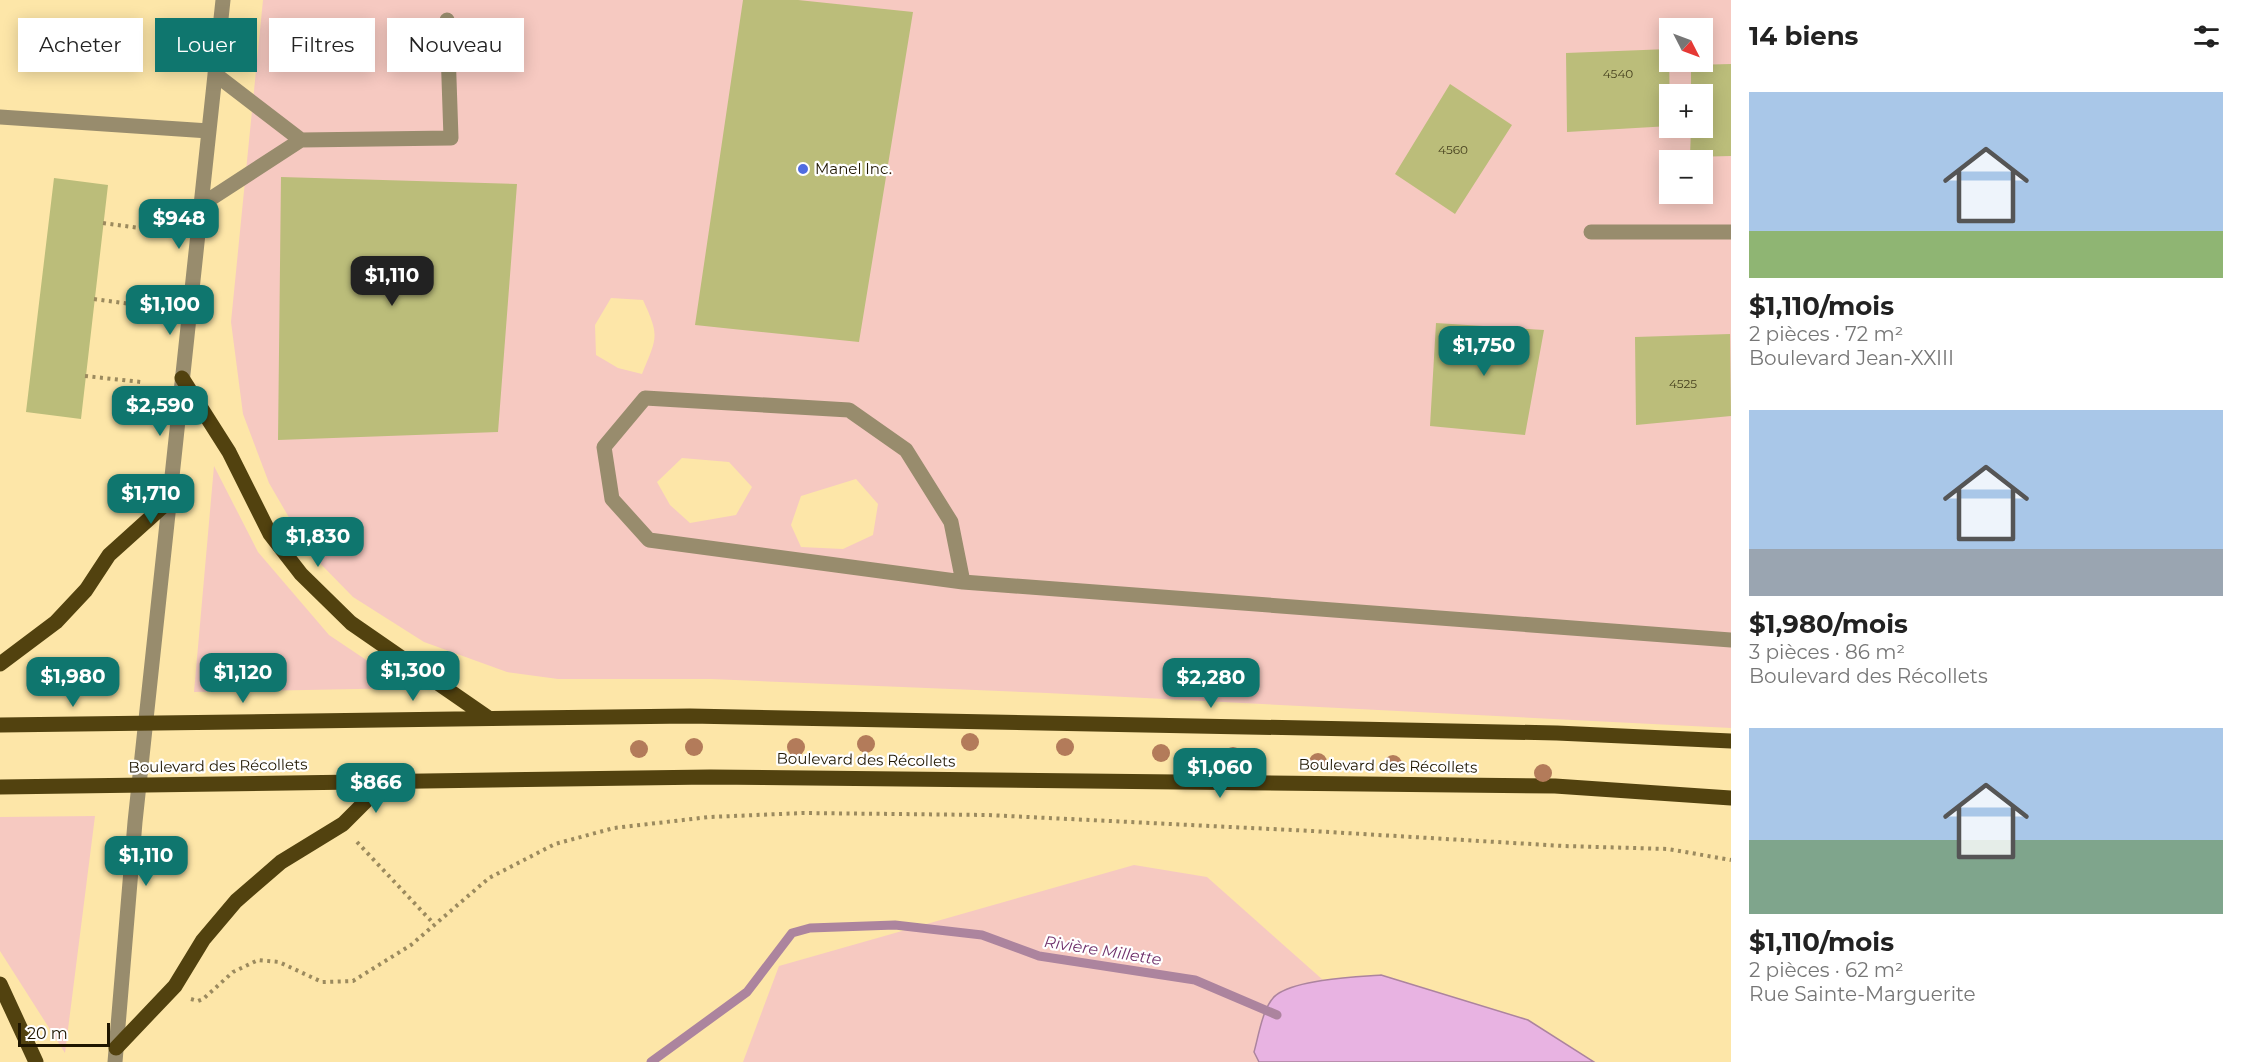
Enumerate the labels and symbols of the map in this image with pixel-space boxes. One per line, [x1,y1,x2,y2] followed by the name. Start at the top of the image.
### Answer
[1659,18,1713,72] north arrow
[1603,66,1633,81] house number: 4540
[1438,142,1468,157] house number: 4560
[815,159,892,178] place label: Manel Inc.
[796,162,810,176] marker: Manel Inc.
[143,199,215,250] pin: $948
[343,256,441,307] pin: $1,110
[121,285,219,336] pin: $1,100
[1435,326,1533,377] pin: $1,750
[1669,376,1697,391] house number: 4525
[111,386,209,437] pin: $2,590
[102,474,200,525] pin: $1,710
[269,517,367,568] pin: $1,830
[364,651,462,702] pin: $1,300
[194,653,292,704] pin: $1,120
[24,657,122,708] pin: $1,980
[1162,658,1260,709] pin: $2,280
[776,748,956,771] street label: Boulevard des Récollets
[1171,748,1269,799] pin: $1,060
[128,754,308,777] street label: Boulevard des Récollets
[1298,754,1478,777] street label: Boulevard des Récollets
[340,763,412,814] pin: $866
[97,836,195,887] pin: $1,110
[1043,932,1163,969] water label: Rivière Millette
[18,1020,110,1048] scale bar

